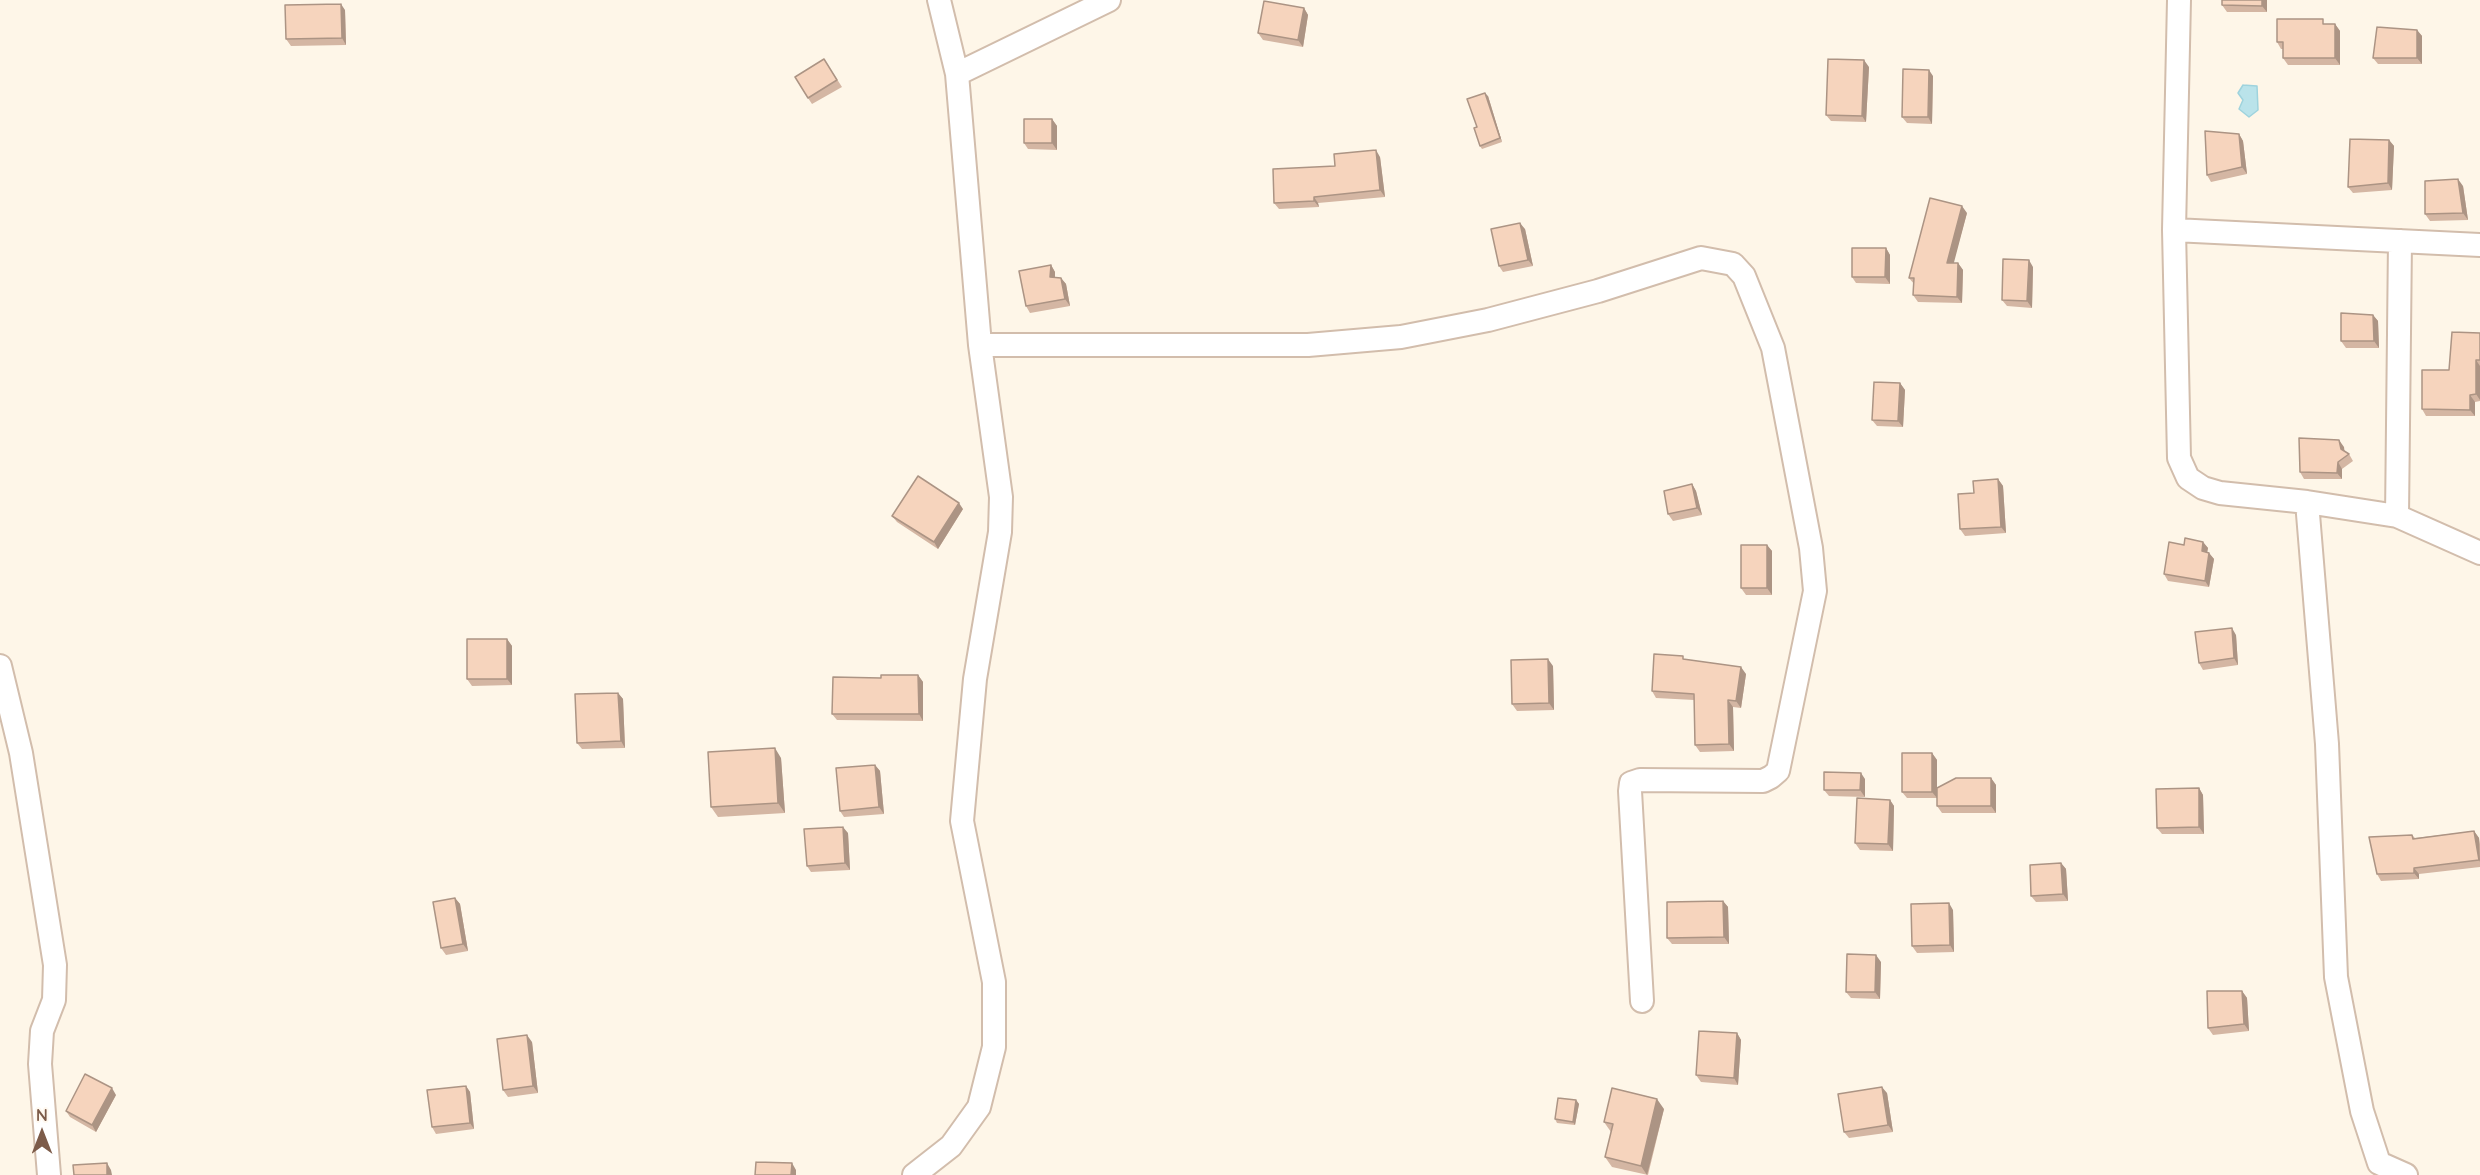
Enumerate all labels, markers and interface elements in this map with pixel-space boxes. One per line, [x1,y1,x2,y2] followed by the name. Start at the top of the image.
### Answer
[12,1103,72,1163] north arrow
[36,1105,48,1125] text: N

